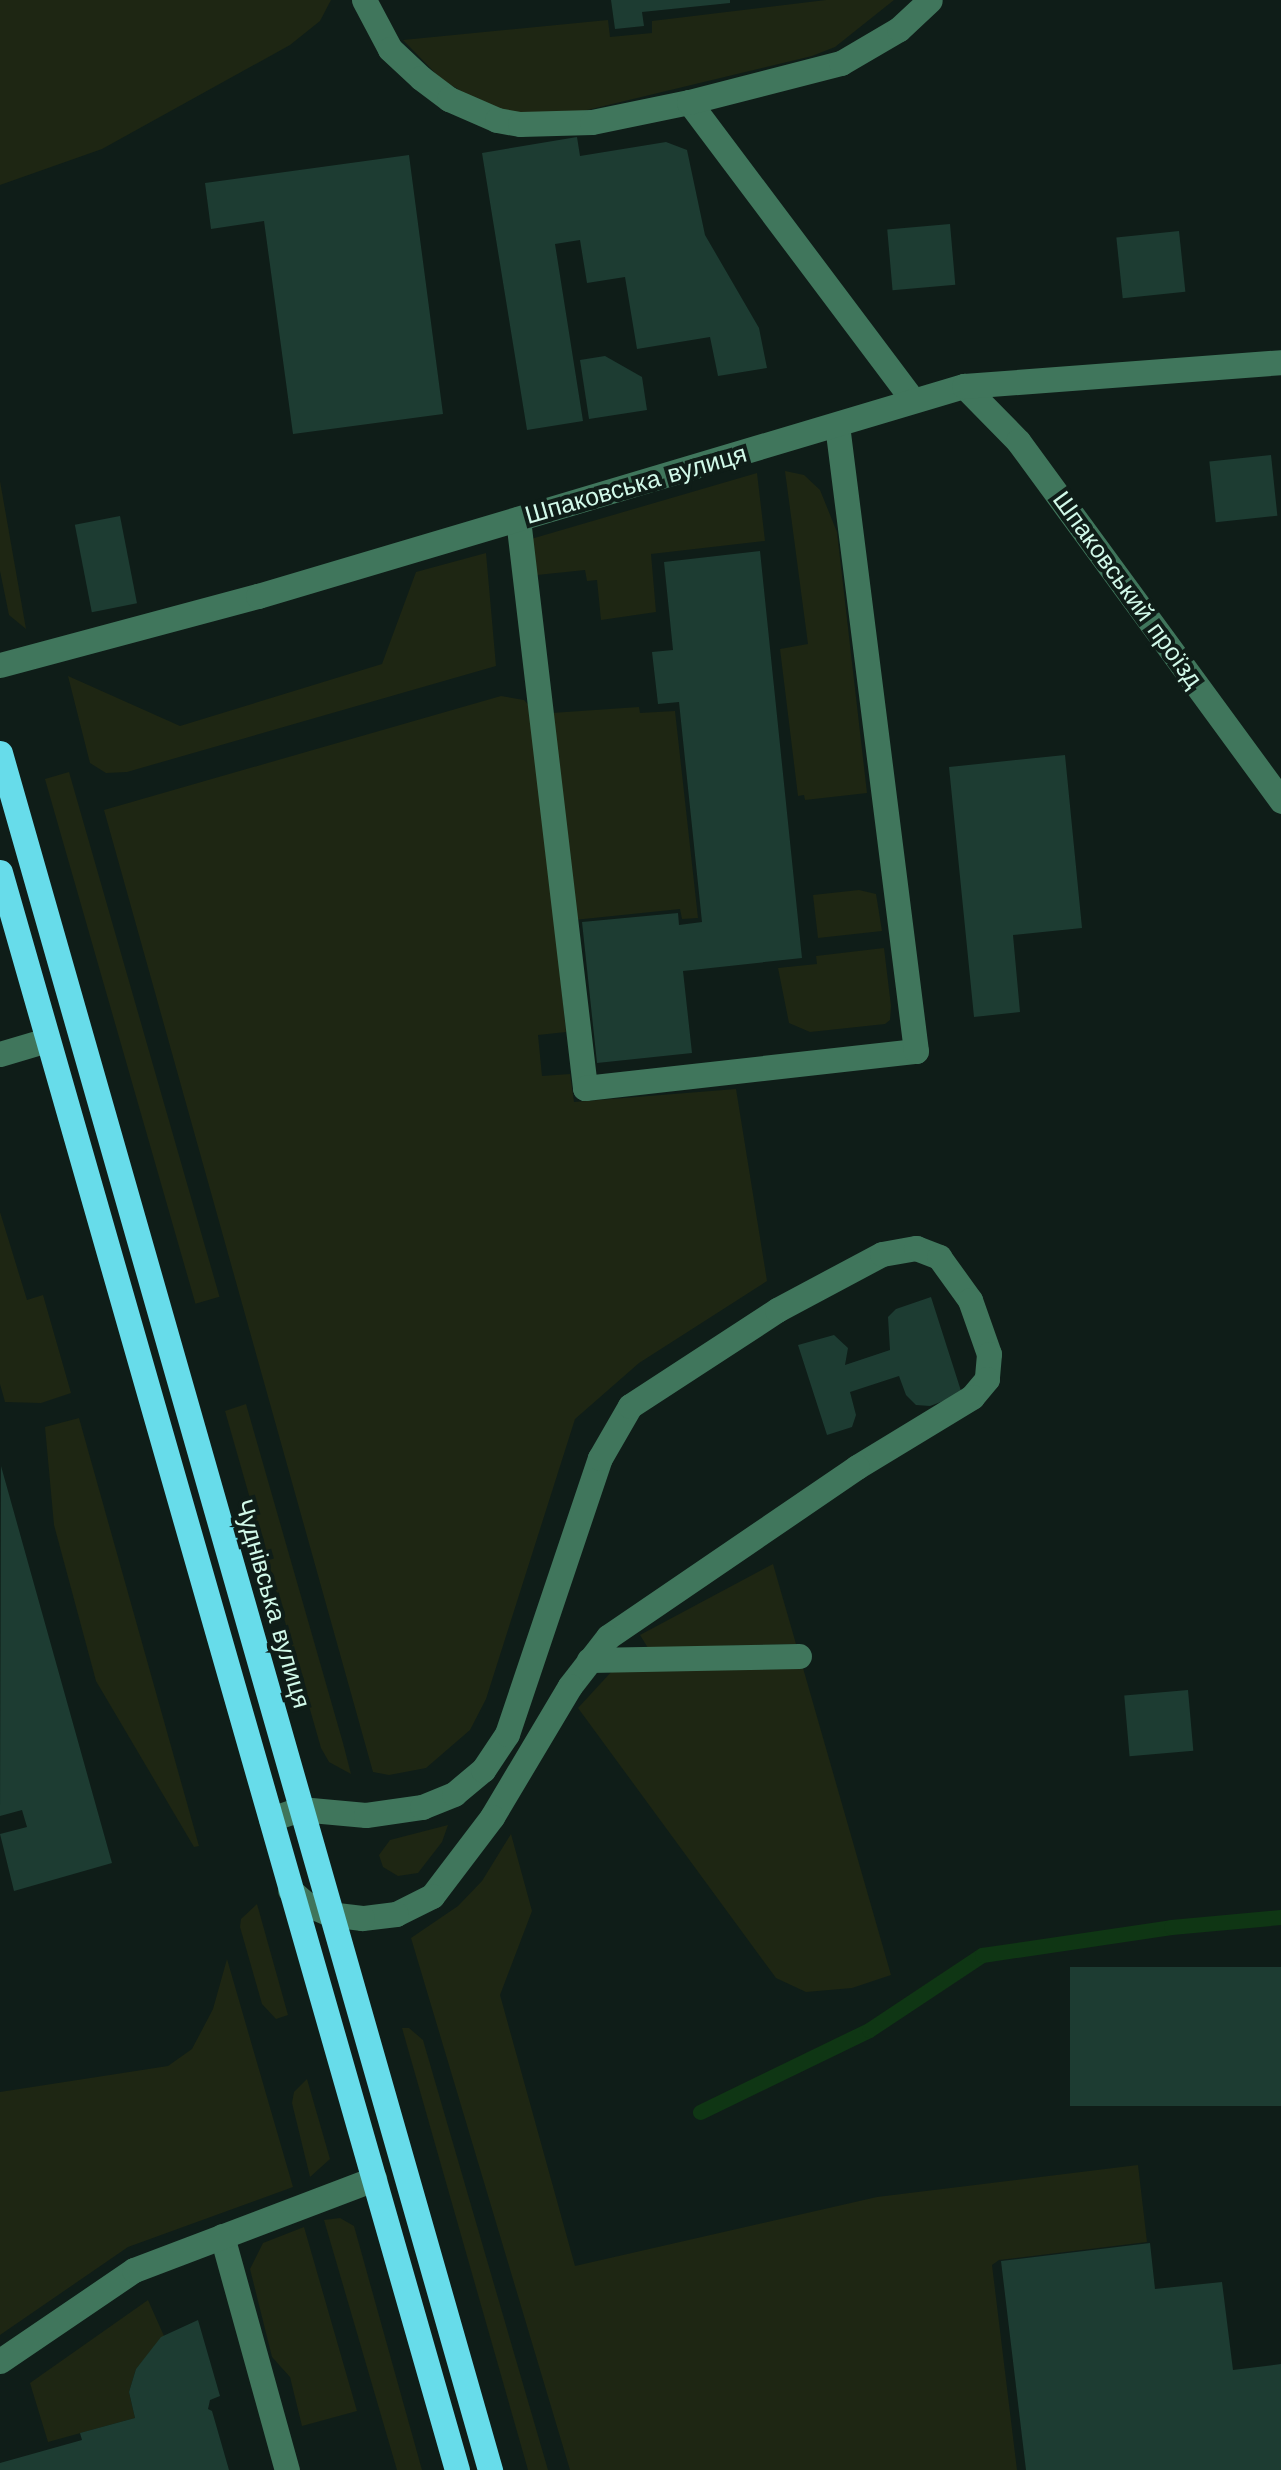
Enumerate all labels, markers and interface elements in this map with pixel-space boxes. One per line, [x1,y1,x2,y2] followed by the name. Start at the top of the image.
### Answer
[522,439,750,531] street label: Шпаковська вулиця
[1046,486,1208,694] street label: Шпаковський проїзд
[228,1496,316,1712] street label: Чуднівська вулиця

